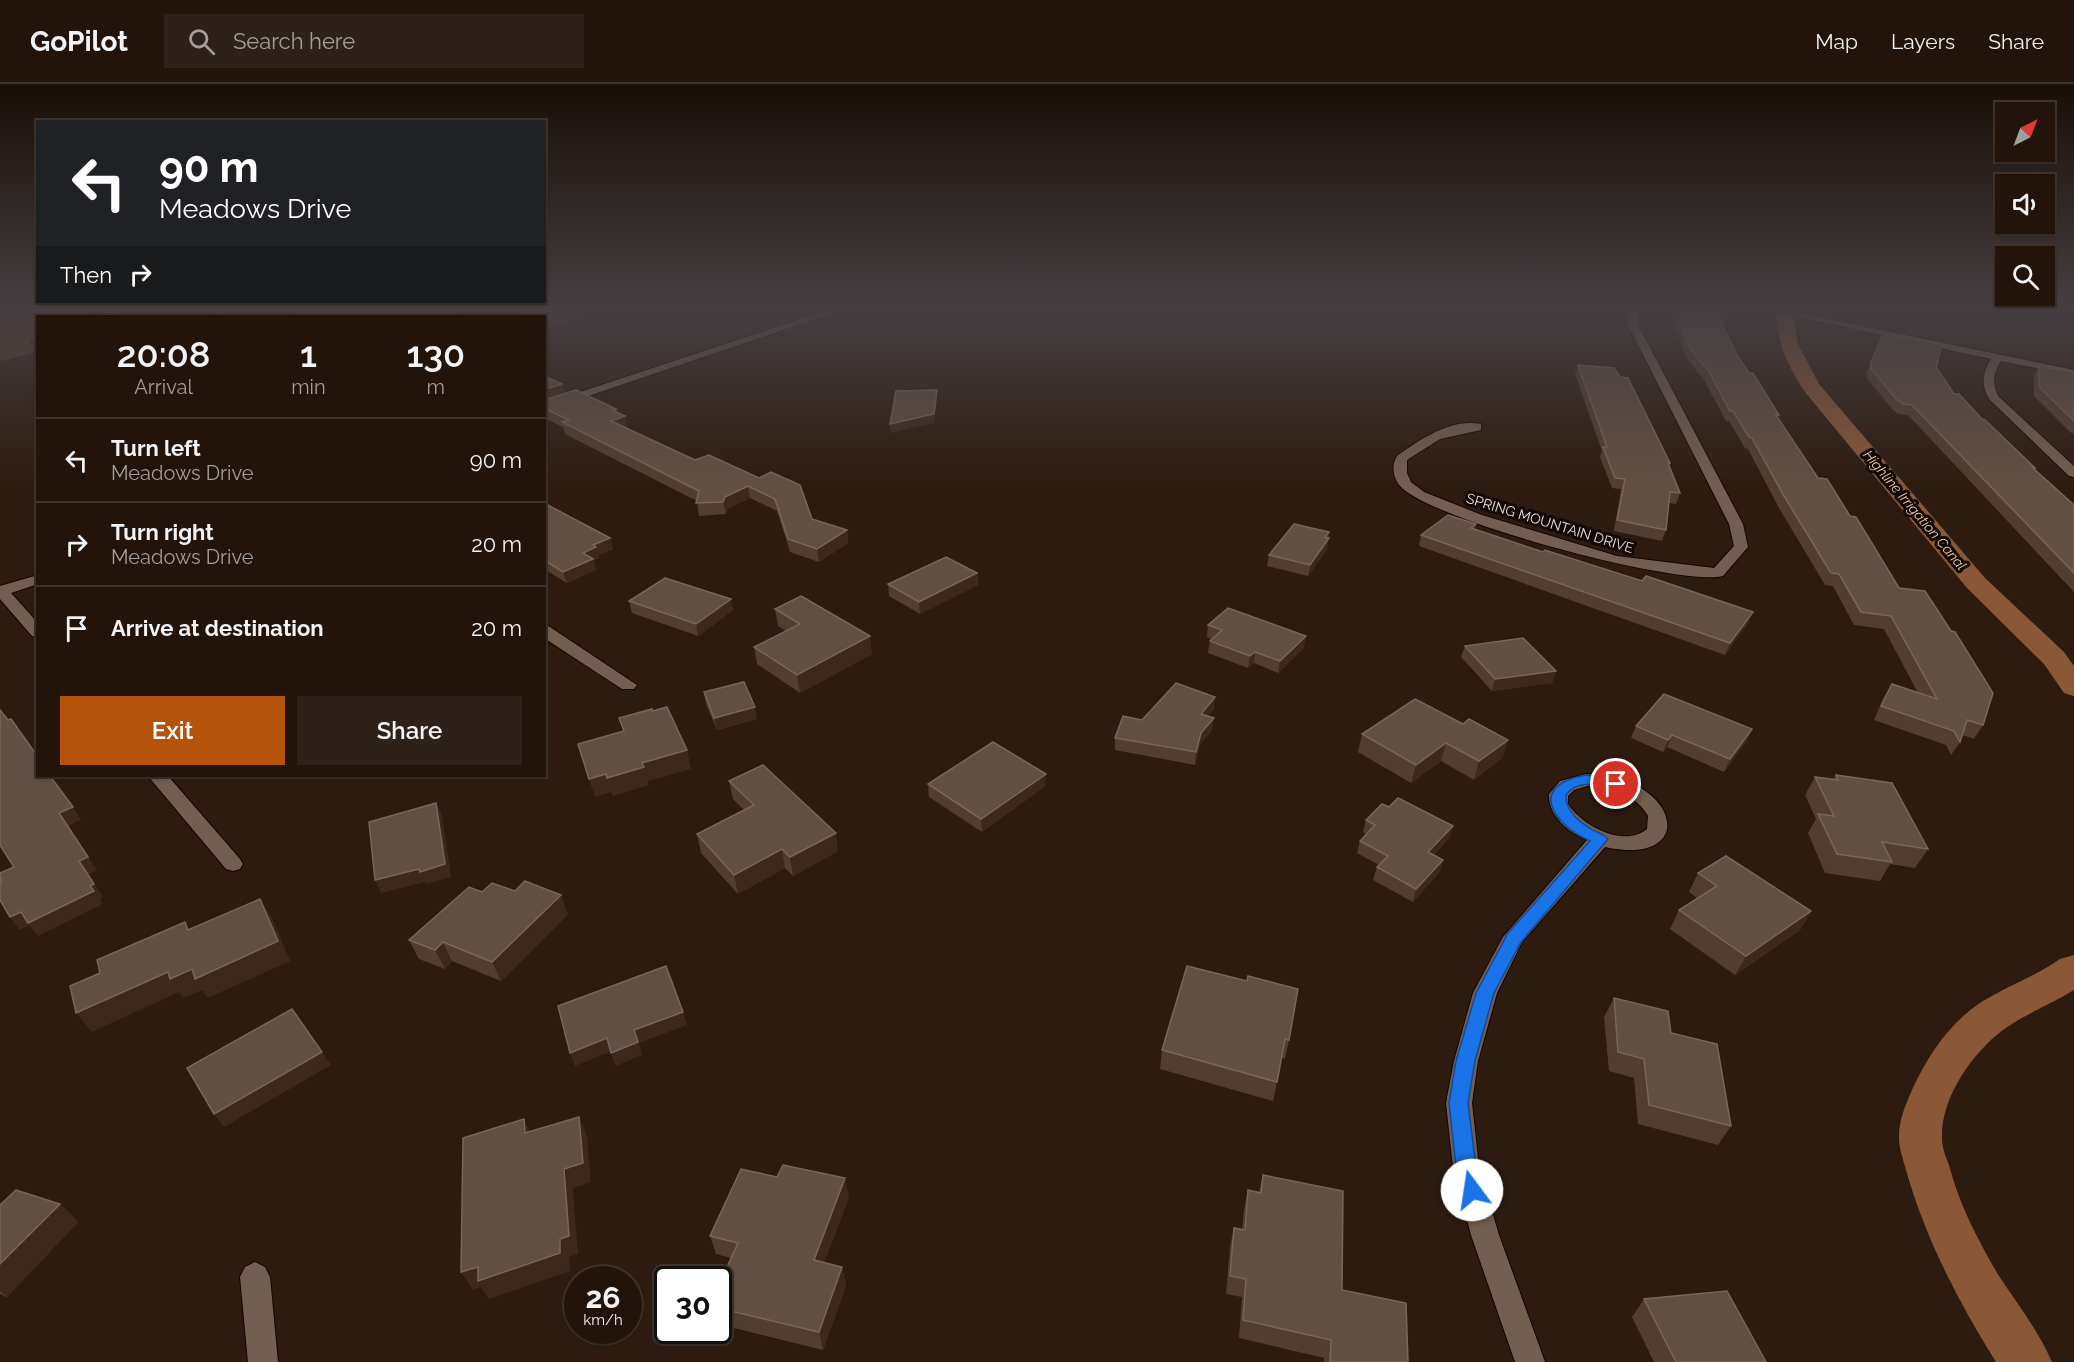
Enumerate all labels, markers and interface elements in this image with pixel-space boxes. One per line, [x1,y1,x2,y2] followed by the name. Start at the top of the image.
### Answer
[164,14,584,68] search box
[30,25,128,58] text: GoPilot
[185,25,218,58] icon: search
[233,28,355,54] text: Search here
[1815,29,1858,54] text: Map
[1891,29,1955,54] text: Layers
[1988,29,2044,54] text: Share
[1995,102,2055,162] north arrow
[1995,102,2055,306] map controls
[159,143,259,192] text: 90 m
[60,144,138,222] icon: left
[1995,174,2055,234] button: sound
[159,193,351,224] text: Meadows Drive
[1995,246,2055,306] button: search
[124,258,157,291] icon: right
[60,262,112,288] text: Then
[117,333,210,375] text: 20:08
[300,333,317,375] text: 1
[406,333,465,375] text: 130
[134,375,193,399] text: Arrival
[291,375,326,399] text: min
[427,375,445,399] text: m
[111,435,201,461] text: Turn left
[60,444,93,477] icon: left
[470,447,522,473] text: 90 m
[1860,447,1970,573] water label: Highline Irrigation Canal
[111,461,253,485] text: Meadows Drive
[1464,490,1636,556] street label: SPRING MOUNTAIN DRIVE
[111,519,214,545] text: Turn right
[60,528,93,561] icon: right
[471,531,522,557] text: 20 m
[111,545,253,569] text: Meadows Drive
[60,612,93,645] icon: arrive
[111,615,324,641] text: Arrive at destination
[471,615,522,641] text: 20 m
[60,696,285,765] button: Exit
[297,696,522,765] button: Share
[1590,758,1641,809] pin
[1599,767,1632,800] icon: arrive
[1440,1158,1504,1222] position arrow
[654,1266,732,1344] speed limit sign: 30
[585,1280,621,1315] text: 26
[583,1311,623,1329] text: km/h

